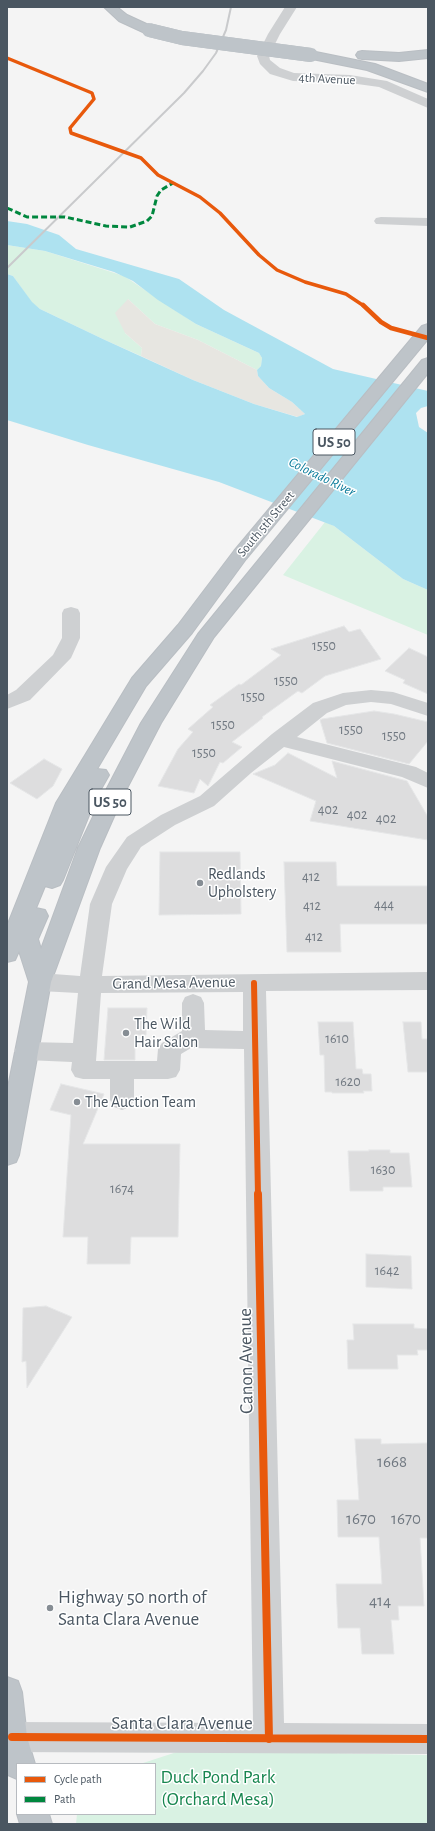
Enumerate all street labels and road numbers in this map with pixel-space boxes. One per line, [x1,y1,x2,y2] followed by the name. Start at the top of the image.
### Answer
[298,70,356,88] street label: 4th Avenue
[313,429,355,455] road number: US 50
[234,488,298,560] street label: South 5th Street
[89,789,131,815] road number: US 50
[112,972,236,994] street label: Grand Mesa Avenue
[234,1308,258,1414] street label: Canon Avenue
[111,1712,253,1734] street label: Santa Clara Avenue

